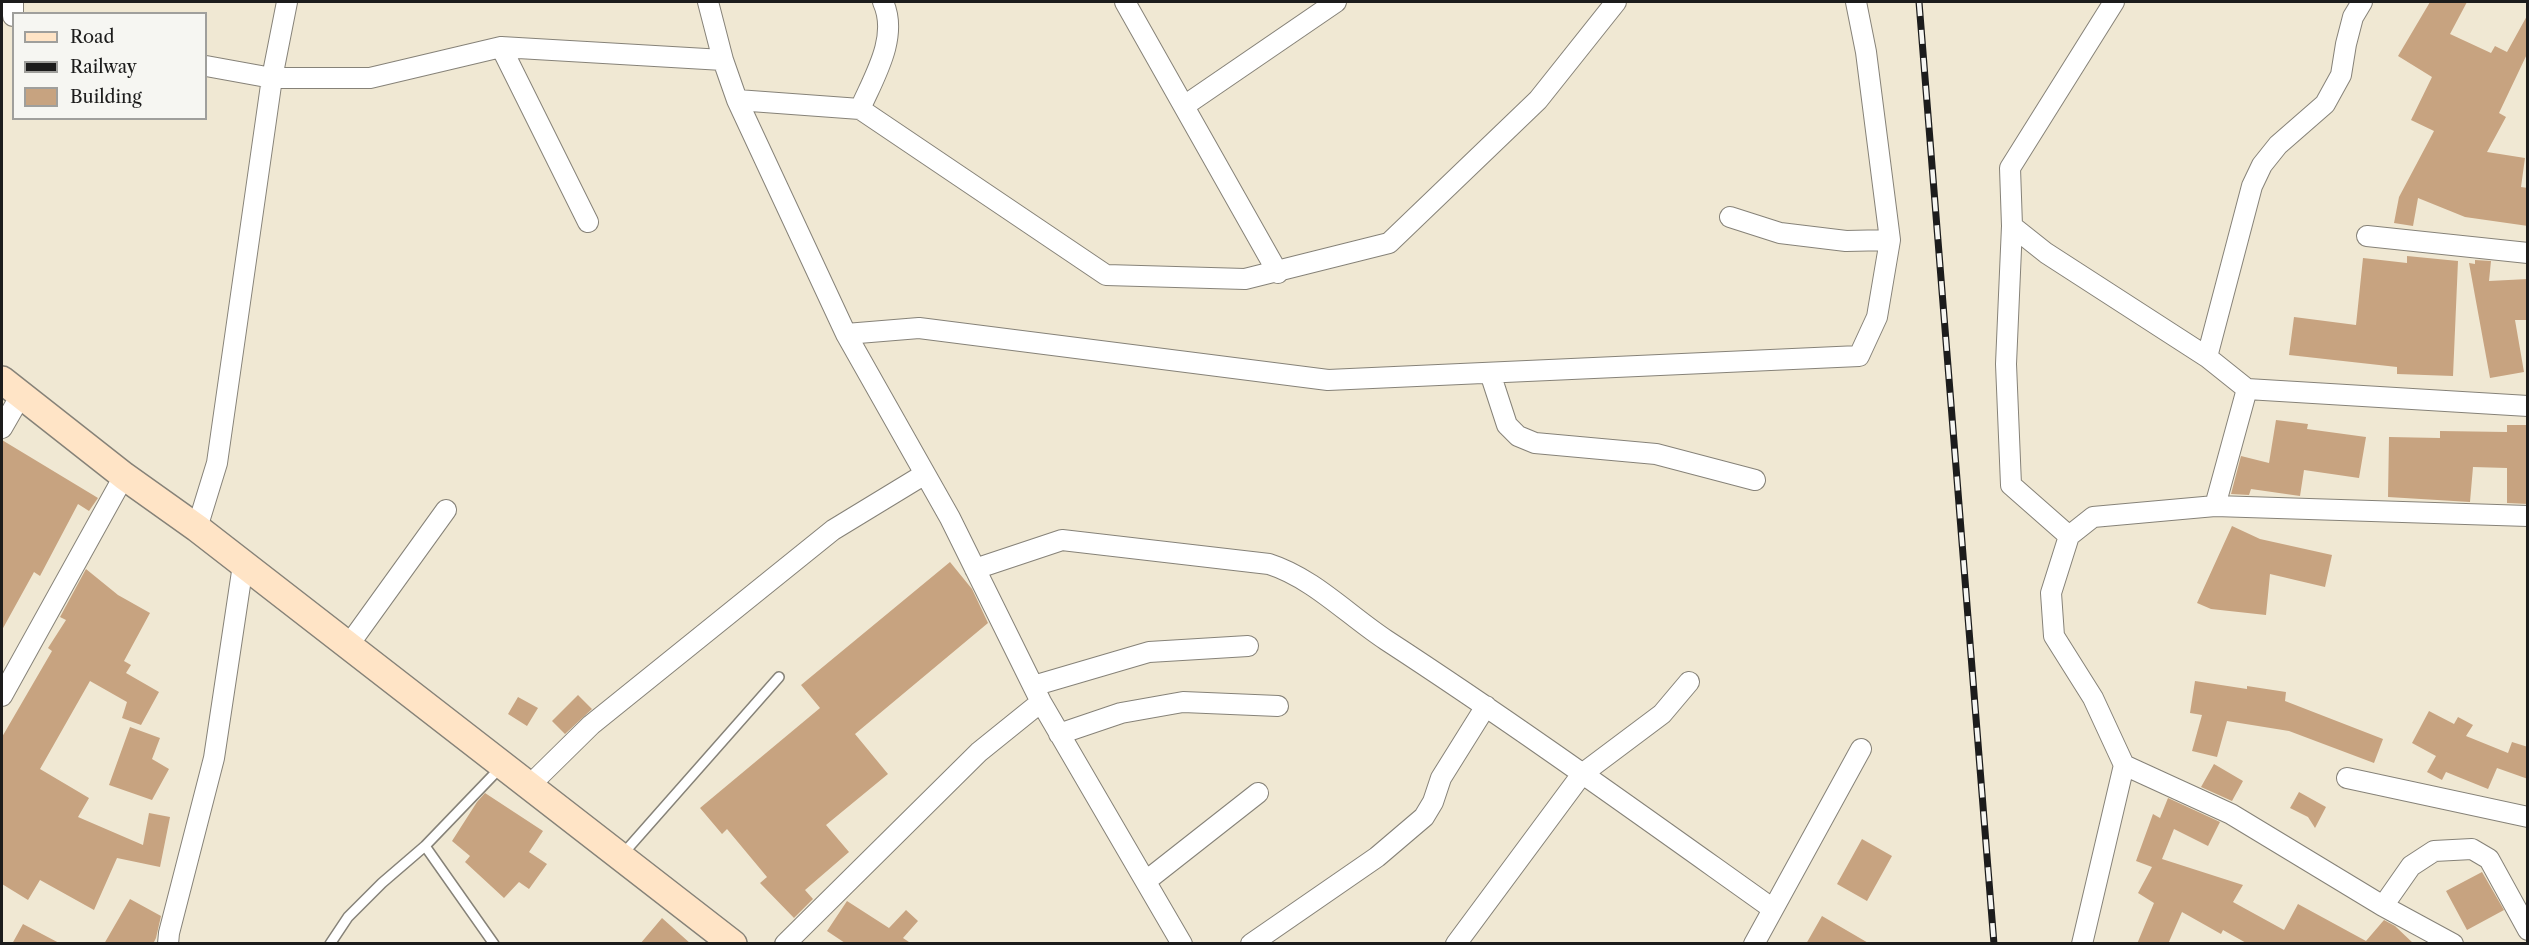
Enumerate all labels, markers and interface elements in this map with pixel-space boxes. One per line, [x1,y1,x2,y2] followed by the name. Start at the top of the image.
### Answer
[12,12,207,120] legend
[70,26,115,48] text: Road
[70,56,137,78] text: Railway
[70,86,142,108] text: Building

